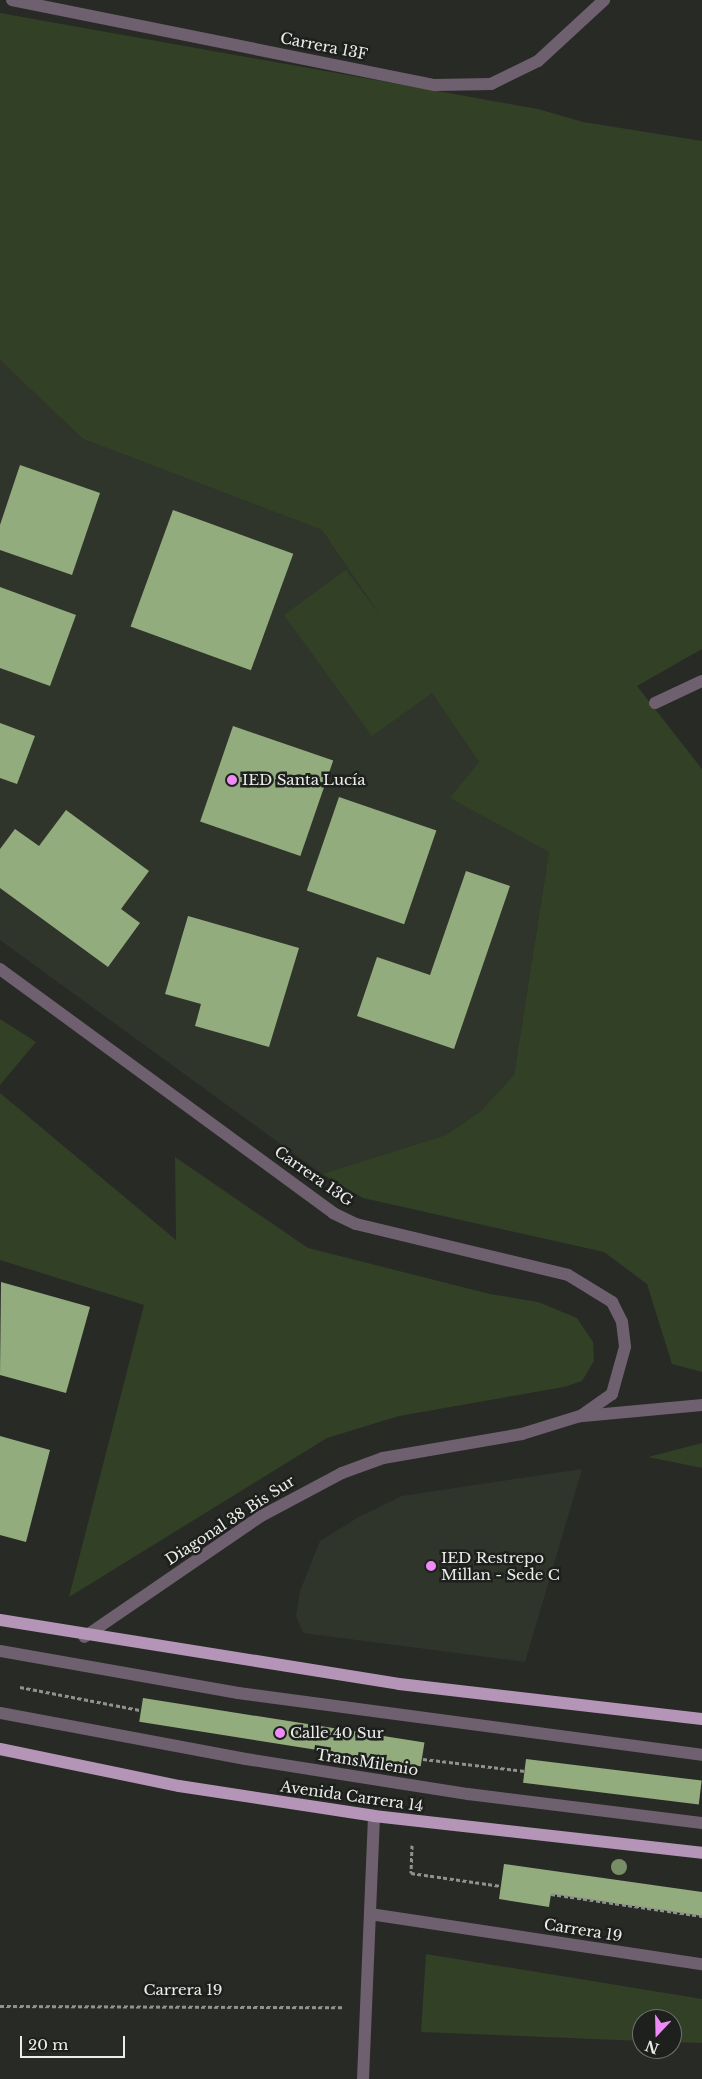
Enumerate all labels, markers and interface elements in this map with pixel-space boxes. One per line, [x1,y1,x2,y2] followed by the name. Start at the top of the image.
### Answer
[279,29,369,63] street label: Carrera 13F
[242,771,366,789] place label: IED Santa Lucía
[226,774,238,786] marker: IED Santa Lucía
[271,1142,357,1210] street label: Carrera 13G
[162,1471,298,1569] street label: Diagonal 38 Bis Sur
[441,1548,560,1583] place label: IED Restrepo Millan - Sede C
[425,1560,437,1572] marker: IED Restrepo Millan - Sede C
[290,1724,384,1742] place label: Calle 40 Sur
[274,1727,286,1739] marker: Calle 40 Sur
[314,1745,420,1779] street label: TransMilenio
[279,1777,425,1815] street label: Avenida Carrera 14
[542,1915,624,1945] street label: Carrera 19
[143,1981,223,1999] street label: Carrera 19
[632,2009,682,2059] north arrow
[22,2026,128,2058] scale bar
[28,2035,68,2054] text: 20 m
[643,2036,661,2058] text: N

